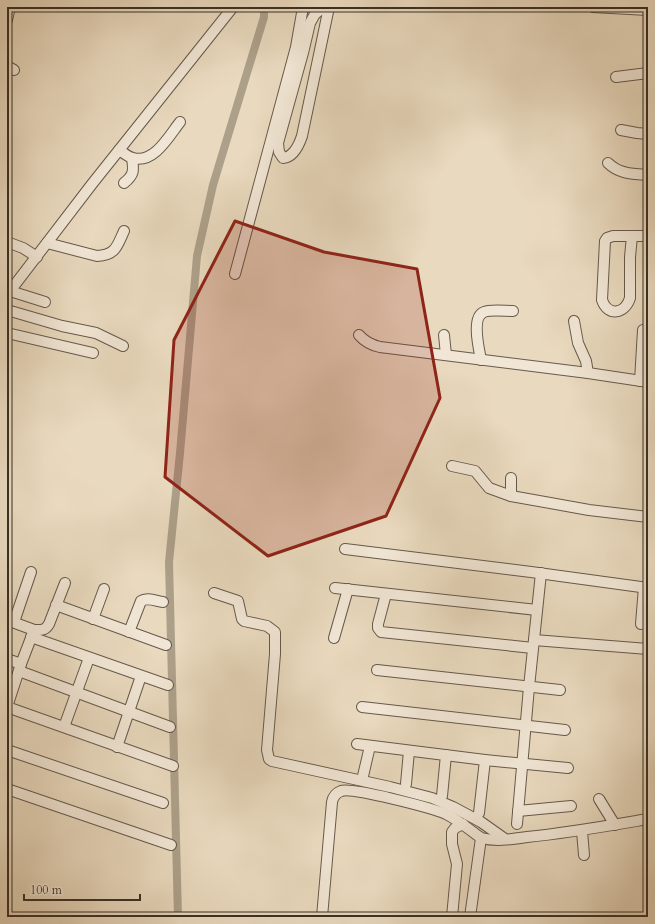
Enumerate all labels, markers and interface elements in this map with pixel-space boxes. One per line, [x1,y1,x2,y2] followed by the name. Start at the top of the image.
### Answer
[24,876,140,902] scale bar
[30,882,63,898] text: 100 m

